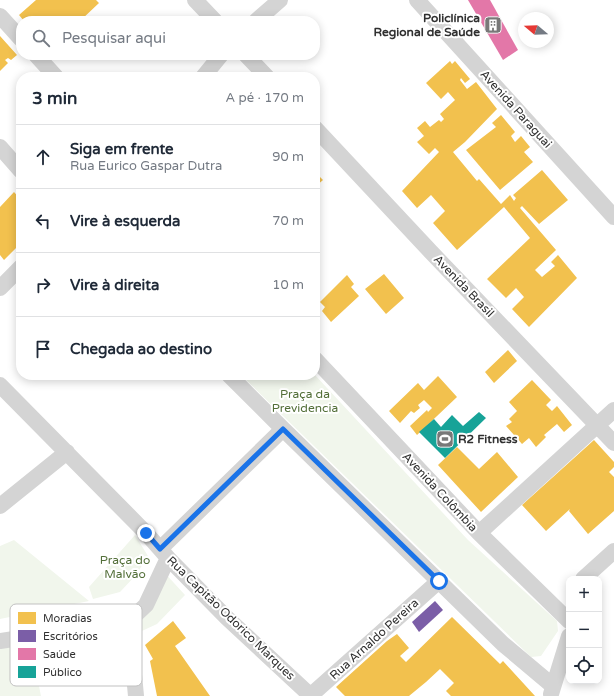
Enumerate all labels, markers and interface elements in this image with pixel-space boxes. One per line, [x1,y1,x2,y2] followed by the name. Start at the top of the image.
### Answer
[373,11,480,40] place label: Policlínica Regional de Saúde
[518,12,554,48] north arrow
[483,15,503,35] building icon: Policlínica Regional de Saúde
[16,16,320,60] search box
[30,27,52,49] icon: search
[62,29,166,47] text: Pesquisar aqui
[477,67,555,151] street label: Avenida Paraguai
[32,88,77,109] text: 3 min
[225,90,304,106] text: A pé · 170 m
[70,140,174,158] text: Siga em frente
[32,146,54,168] icon: ahead
[272,149,304,165] text: 90 m
[70,158,222,174] text: Rua Eurico Gaspar Dutra
[32,210,54,232] icon: left
[70,212,180,230] text: Vire à esquerda
[272,213,304,229] text: 70 m
[431,252,497,320] street label: Avenida Brasil
[32,274,54,296] icon: right
[70,276,159,294] text: Vire à direita
[272,277,304,293] text: 10 m
[32,338,54,360] icon: arrive
[70,340,212,358] text: Chegada ao destino
[272,387,338,415] park label: Praça da Previdencia
[435,429,455,449] sports icon: R2 Fitness
[458,432,518,446] place label: R2 Fitness
[400,449,480,535] street label: Avenida Colômbia
[137,524,155,542] route end
[100,553,150,581] park label: Praça do Malvão
[164,553,298,683] street label: Rua Capitão Odorico Marques
[430,572,448,590] route start
[566,576,602,684] map controls
[566,576,602,612] button: +
[327,596,421,682] street label: Rua Arnaldo Pereira
[10,604,142,686] legend
[43,612,92,625] text: Moradias
[566,612,602,648] button: −
[43,630,98,643] text: Escritórios
[43,648,76,661] text: Saúde
[566,648,602,684] button: locate
[43,666,82,679] text: Público

